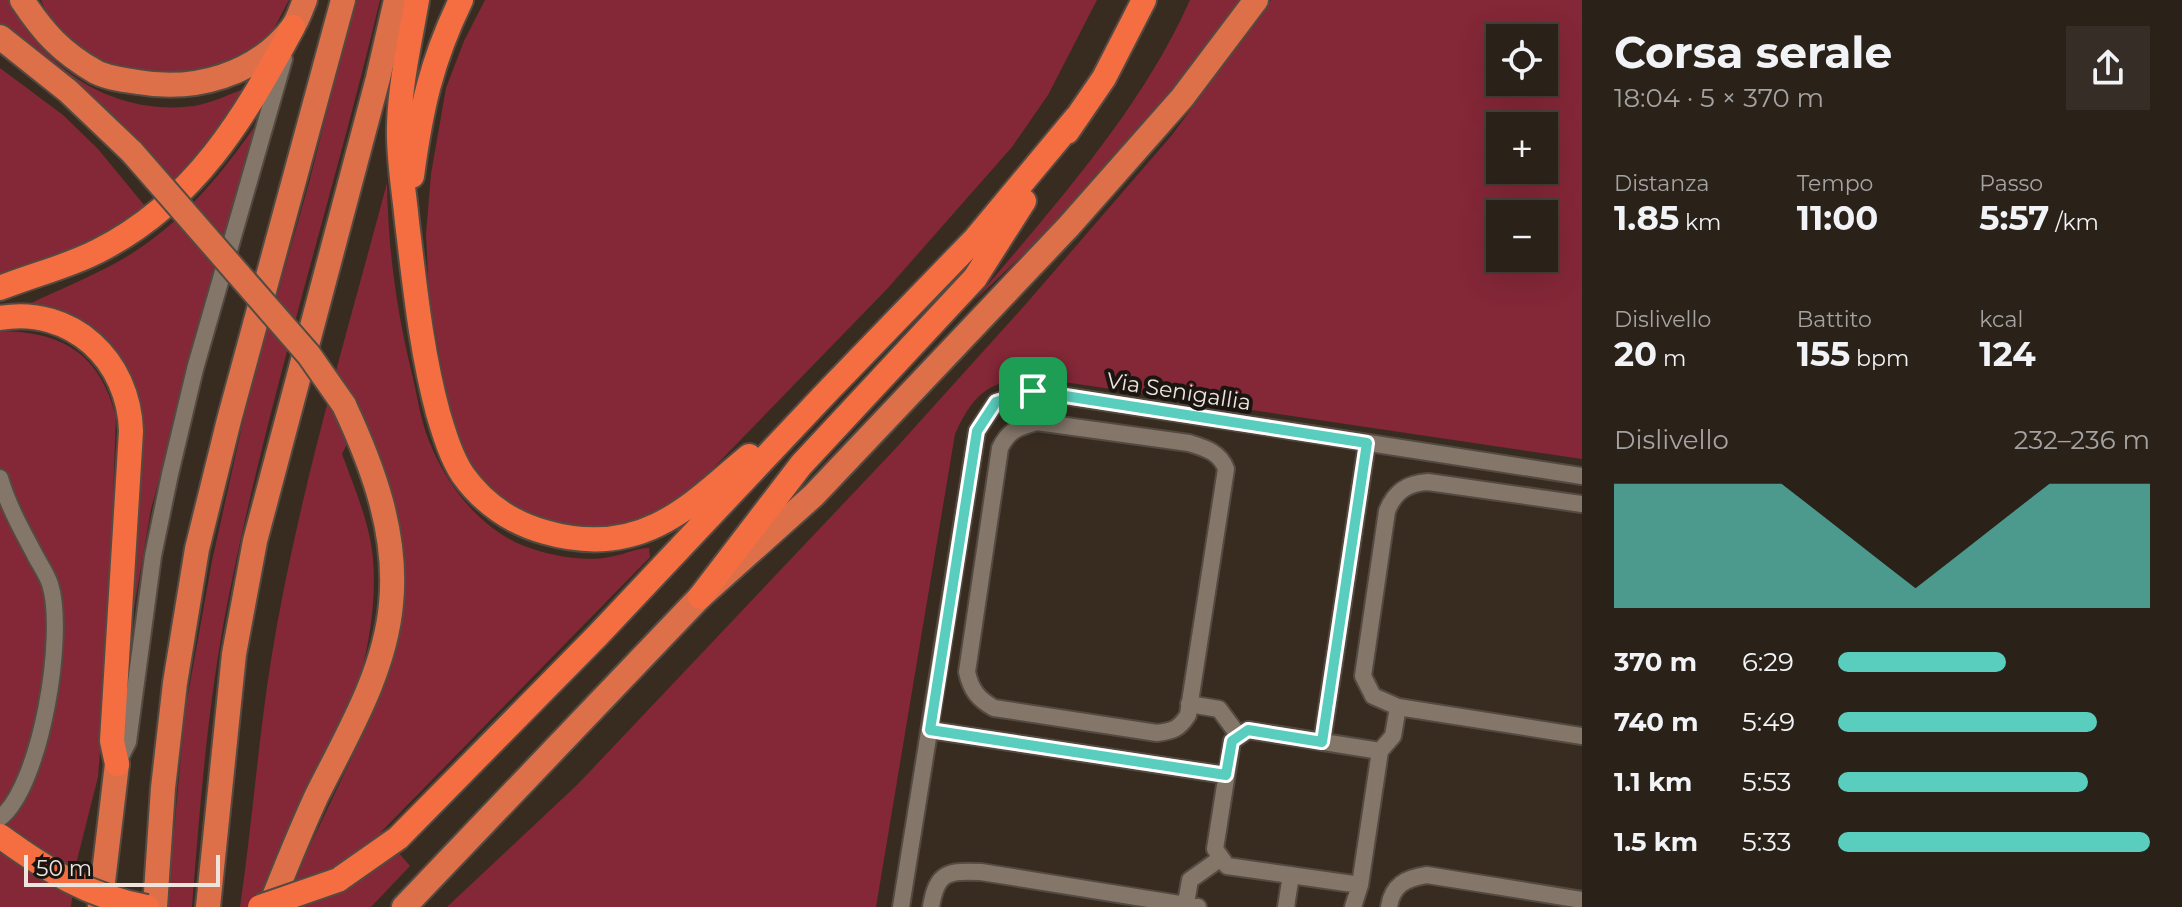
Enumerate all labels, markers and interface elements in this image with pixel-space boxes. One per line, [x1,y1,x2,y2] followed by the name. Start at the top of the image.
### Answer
[1486,24,1558,272] map controls
[1486,24,1558,96] button: locate
[1614,25,1892,79] text: Corsa serale
[2066,26,2150,110] button: share
[1614,82,1824,114] text: 18:04 · 5 × 370 m
[1486,112,1558,184] button: +
[1614,170,1709,197] text: Distanza
[1797,170,1873,197] text: Tempo
[1979,170,2043,197] text: Passo
[1614,197,1679,239] text: 1.85
[1797,197,1878,239] text: 11:00
[1979,197,2049,239] text: 5:57
[1486,200,1558,272] button: −
[1679,209,1721,236] text: km
[2049,209,2099,236] text: /km
[1614,306,1711,333] text: Dislivello
[1797,306,1872,333] text: Battito
[1979,306,2023,333] text: kcal
[1614,333,1657,375] text: 20
[1797,333,1850,375] text: 155
[1979,333,2036,375] text: 124
[1657,345,1686,372] text: m
[1850,345,1909,372] text: bpm
[999,357,1067,425] pin
[1105,367,1253,416] street label: Via Senigallia
[1011,369,1055,413] icon: arrive
[1614,424,1729,456] text: Dislivello
[2014,424,2150,456] text: 232–236 m
[1614,646,1697,678] text: 370 m
[1742,646,1794,678] text: 6:29
[1614,706,1699,738] text: 740 m
[1742,706,1795,738] text: 5:49
[1614,766,1692,798] text: 1.1 km
[1742,766,1791,798] text: 5:53
[1614,826,1698,858] text: 1.5 km
[1742,826,1791,858] text: 5:33
[24,851,220,887] scale bar
[36,855,92,882] text: 50 m

